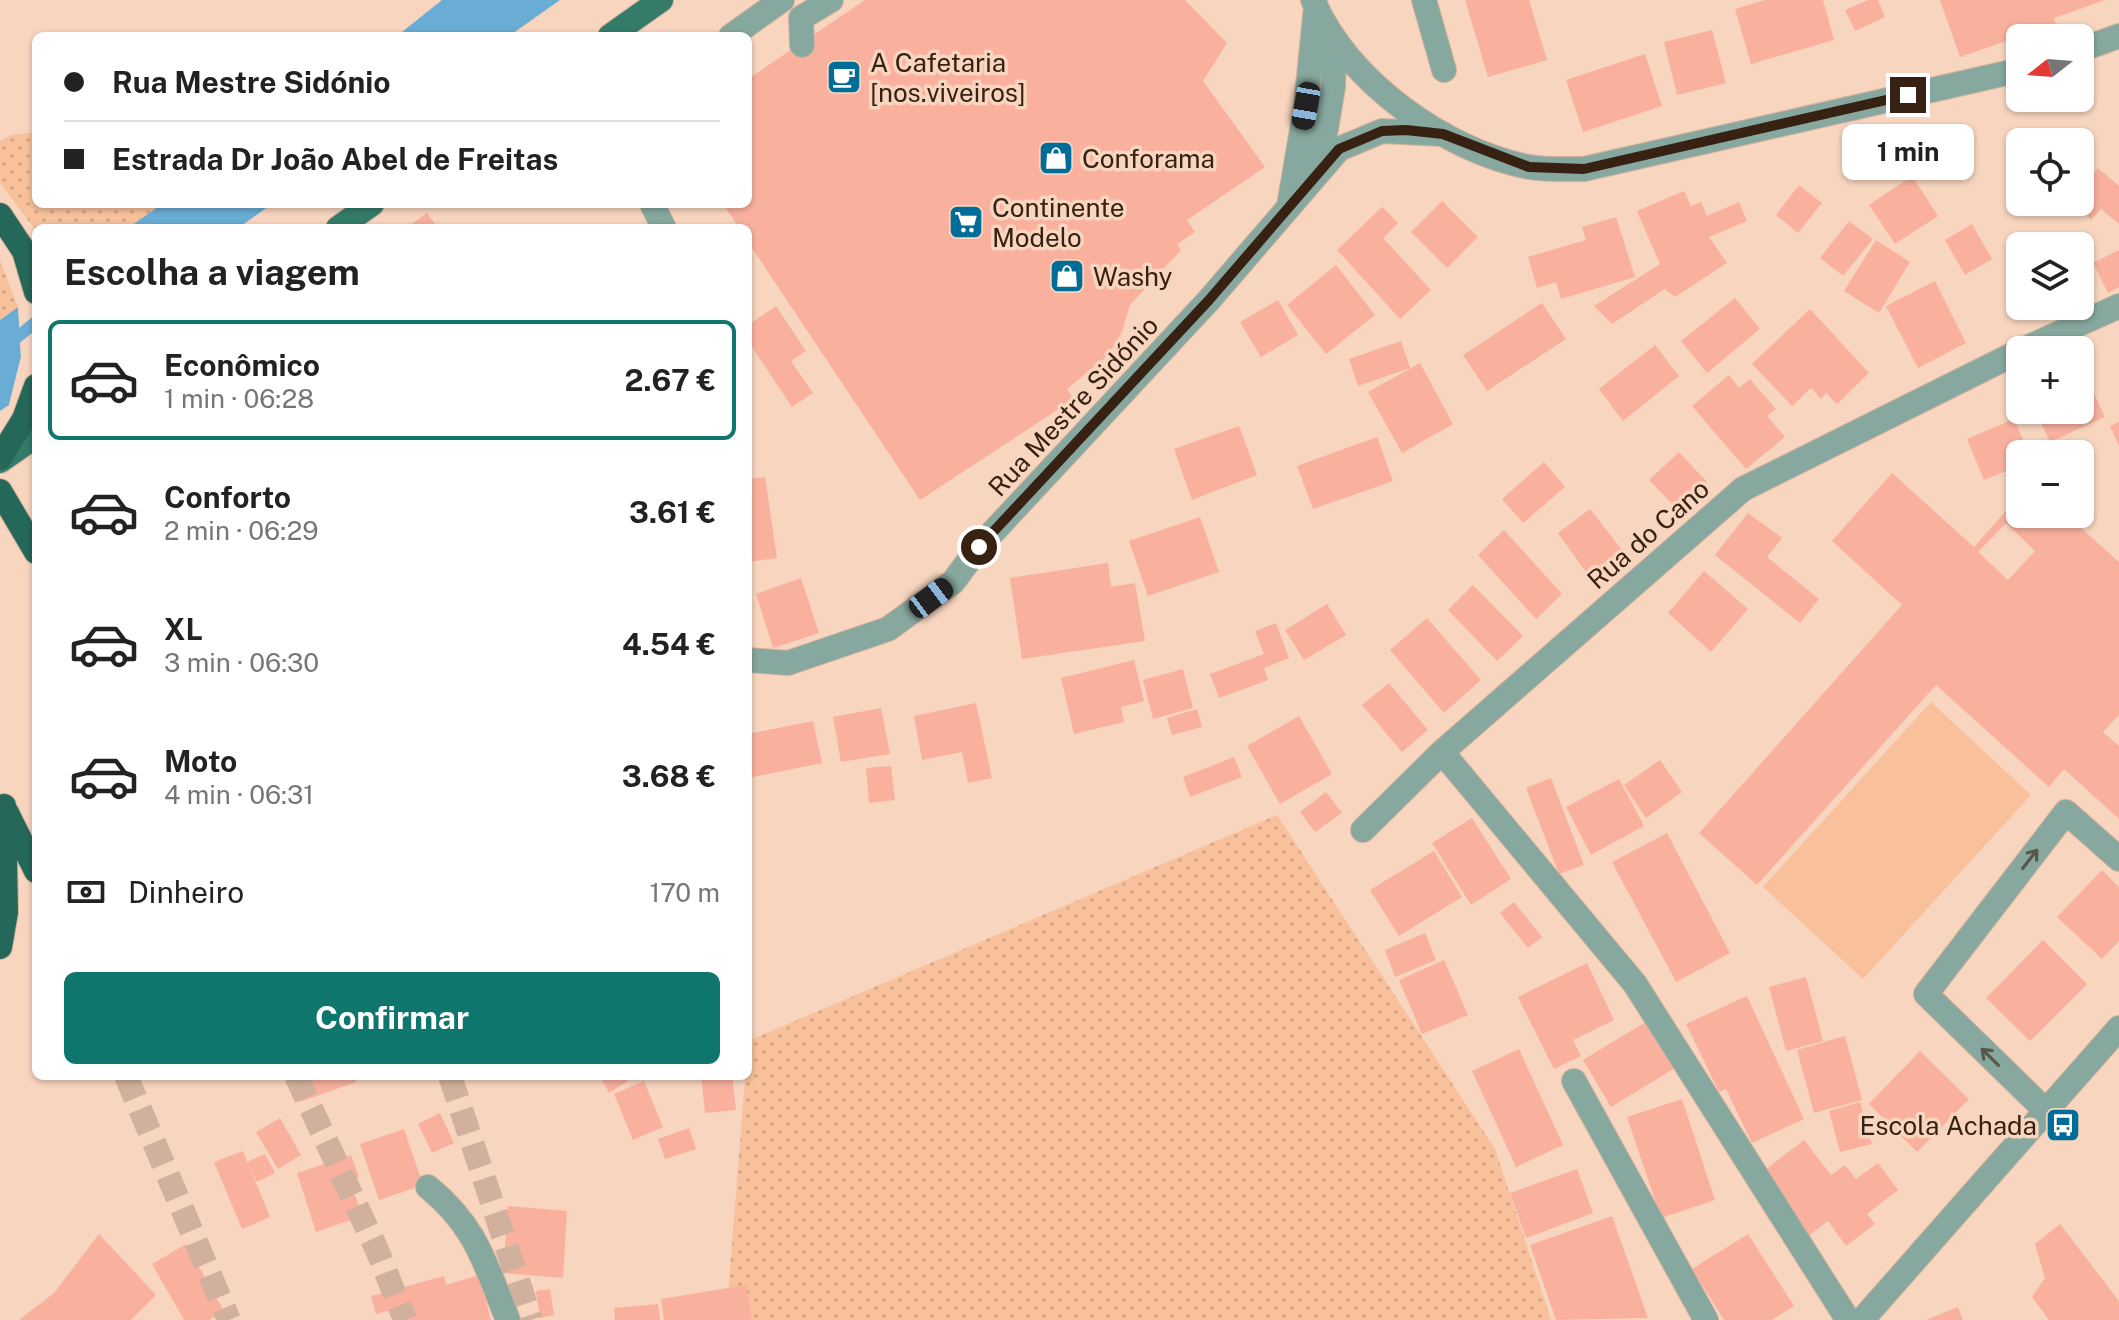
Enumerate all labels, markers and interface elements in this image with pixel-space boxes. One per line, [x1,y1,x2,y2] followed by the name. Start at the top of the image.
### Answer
[2006,24,2094,112] north arrow
[2006,24,2094,528] map controls
[870,47,1026,108] place label: A Cafetaria [nos.viveiros]
[825,58,863,96] cafe icon: A Cafetaria [nos.viveiros]
[112,64,391,100] text: Rua Mestre Sidónio
[1890,77,1926,113] route end
[1290,80,1322,132] car
[1842,123,1974,179] callout: 1 min
[2006,128,2094,216] button: locate
[1877,136,1939,167] text: 1 min
[1037,139,1075,177] shop icon: Conforama
[112,141,558,177] text: Estrada Dr João Abel de Freitas
[1082,143,1215,174] place label: Conforama
[992,192,1124,253] place label: Continente Modelo
[947,203,985,241] supermarket icon: Continente Modelo
[2006,232,2094,320] button: layers
[64,251,360,293] text: Escolha a viagem
[1048,257,1086,295] shop icon: Washy
[1093,261,1173,292] place label: Washy
[982,310,1164,502] street label: Rua Mestre Sidónio
[2006,336,2094,424] button: +
[68,344,140,416] icon: car
[164,347,320,383] text: Econômico
[624,362,716,398] text: 2.67 €
[164,383,314,414] text: 1 min · 06:28
[2006,440,2094,528] button: −
[1581,473,1715,595] street label: Rua do Cano
[68,476,140,548] icon: car
[164,479,291,515] text: Conforto
[629,494,716,530] text: 3.61 €
[164,515,318,546] text: 2 min · 06:29
[961,529,997,565] route start
[905,574,957,622] car
[68,608,140,680] icon: car
[164,611,203,647] text: XL
[622,626,716,662] text: 4.54 €
[164,647,319,678] text: 3 min · 06:30
[68,740,140,812] icon: car
[164,743,237,779] text: Moto
[622,758,716,794] text: 3.68 €
[164,779,314,810] text: 4 min · 06:31
[2021,849,2038,870] one-way arrow
[64,870,108,914] icon: cash
[128,874,244,910] text: Dinheiro
[650,877,720,908] text: 170 m
[64,972,720,1064] button: Confirmar
[1981,1048,2000,1067] one-way arrow
[2044,1106,2082,1144] bus stop icon: Escola Achada
[1859,1110,2037,1141] place label: Escola Achada

